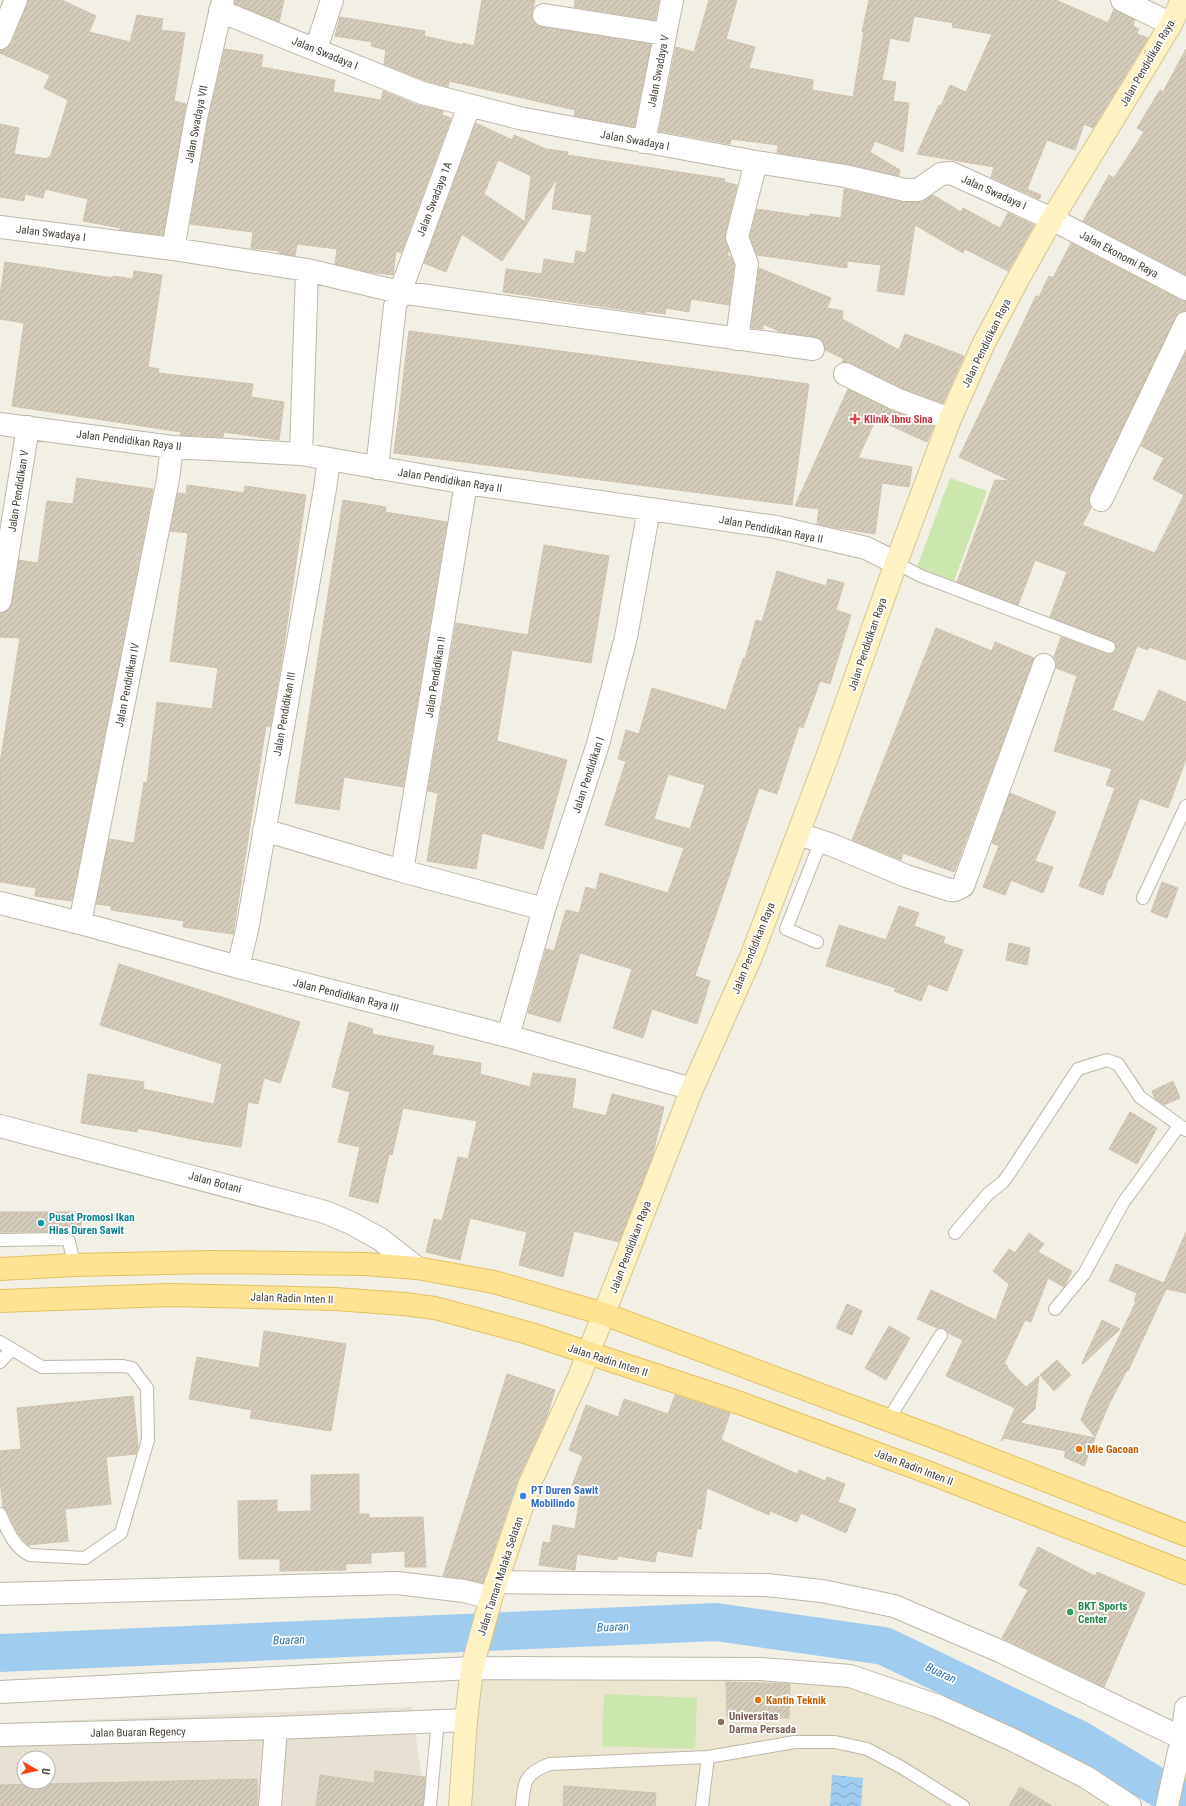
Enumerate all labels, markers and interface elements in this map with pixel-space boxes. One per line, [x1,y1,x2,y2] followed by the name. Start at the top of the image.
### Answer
[1117,18,1177,109] street label: Jalan Pendidikan Raya
[290,34,360,73] street label: Jalan Swadaya I
[645,34,672,108] street label: Jalan Swadaya V
[183,84,210,164] street label: Jalan Swadaya VII
[599,128,671,153] street label: Jalan Swadaya I
[414,159,455,238] street label: Jalan Swadaya 1A
[959,172,1028,213] street label: Jalan Swadaya I
[15,223,86,244] street label: Jalan Swadaya I
[1077,228,1160,281] street label: Jalan Ekonomi Raya
[959,297,1014,390] street label: Jalan Pendidikan Raya
[849,413,861,425] marker: Klinik Ibnu Sina
[864,413,933,426] place label: Klinik Ibnu Sina
[76,428,182,453] street label: Jalan Pendidikan Raya II
[6,449,31,533] street label: Jalan Pendidikan V
[397,466,503,495] street label: Jalan Pendidikan Raya II
[718,513,824,546] street label: Jalan Pendidikan Raya II
[845,596,890,692] street label: Jalan Pendidikan Raya
[423,635,448,719] street label: Jalan Pendidikan II
[113,642,142,728] street label: Jalan Pendidikan IV
[271,671,298,757] street label: Jalan Pendidikan III
[570,735,607,815] street label: Jalan Pendidikan I
[729,901,778,996] street label: Jalan Pendidikan Raya
[292,976,400,1015] street label: Jalan Pendidikan Raya III
[187,1169,243,1196] street label: Jalan Botani
[607,1199,654,1295] street label: Jalan Pendidikan Raya
[49,1211,135,1237] place label: Pusat Promosi Ikan Hias Duren Sawit
[36,1218,46,1228] marker: Pusat Promosi Ikan Hias Duren Sawit
[250,1291,334,1306] street label: Jalan Radin Inten II
[566,1341,649,1379] street label: Jalan Radin Inten II
[1087,1443,1139,1456] place label: Mie Gacoan
[1074,1444,1084,1454] marker: Mie Gacoan
[873,1447,955,1488] street label: Jalan Radin Inten II
[531,1484,599,1510] place label: PT Duren Sawit Mobilindo
[518,1491,528,1501] marker: PT Duren Sawit Mobilindo
[475,1515,526,1637] street label: Jalan Taman Malaka Selatan
[1078,1600,1128,1626] place label: BKT Sports Center
[1065,1607,1075,1617] marker: BKT Sports Center
[597,1619,630,1635] water label: Buaran
[273,1632,306,1648] water label: Buaran
[923,1660,959,1686] water label: Buaran
[766,1694,827,1707] place label: Kantin Teknik
[753,1695,763,1705] marker: Kantin Teknik
[729,1710,796,1736] place label: Universitas Darma Persada
[716,1717,726,1727] marker: Universitas Darma Persada
[90,1725,186,1740] street label: Jalan Buaran Regency
[16,1750,56,1790] north arrow
[39,1767,52,1775] text: U

